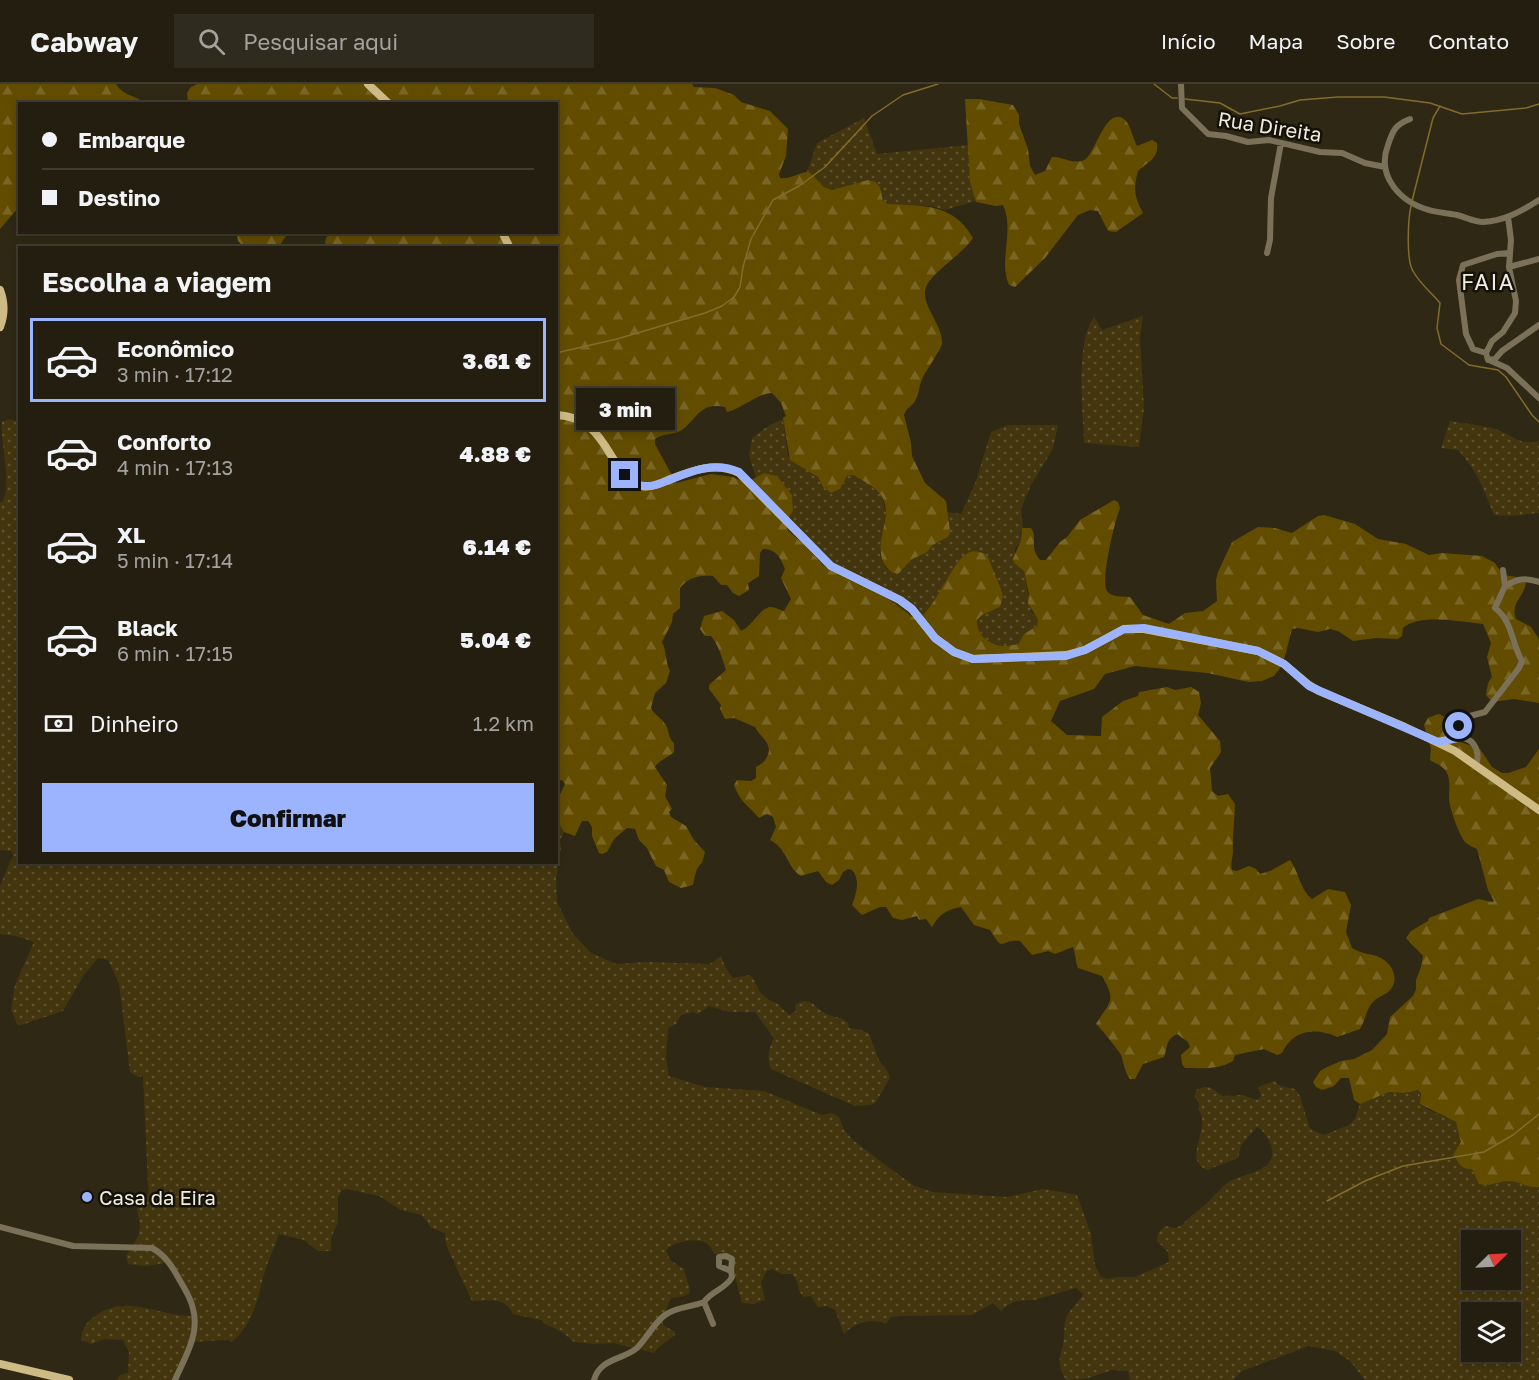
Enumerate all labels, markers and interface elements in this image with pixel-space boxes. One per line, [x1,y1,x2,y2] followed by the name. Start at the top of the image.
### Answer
[174,14,594,68] search box
[30,25,138,58] text: Cabway
[195,25,228,58] icon: search
[243,28,398,55] text: Pesquisar aqui
[1161,28,1216,54] text: Início
[1249,28,1303,54] text: Mapa
[1336,28,1395,54] text: Sobre
[1428,28,1509,54] text: Contato
[1216,106,1324,146] street label: Rua Direita
[78,126,185,153] text: Embarque
[78,184,160,211] text: Destino
[42,266,271,298] text: Escolha a viagem
[1461,268,1515,295] district label: FAIA
[45,333,99,387] icon: car
[117,335,234,362] text: Econômico
[463,347,531,374] text: 3.61 €
[117,362,233,386] text: 3 min · 17:12
[576,388,674,430] callout: 3 min
[599,397,652,421] text: 3 min
[45,426,99,480] icon: car
[117,428,211,455] text: Conforto
[460,440,531,467] text: 4.88 €
[117,455,233,479] text: 4 min · 17:13
[611,461,638,488] route end
[45,519,99,573] icon: car
[117,521,145,548] text: XL
[463,533,531,560] text: 6.14 €
[117,548,233,572] text: 5 min · 17:14
[45,612,99,666] icon: car
[117,614,178,641] text: Black
[460,626,531,653] text: 5.04 €
[117,641,233,665] text: 6 min · 17:15
[42,707,75,740] icon: cash
[90,710,179,737] text: Dinheiro
[473,711,534,735] text: 1.2 km
[1445,712,1472,739] route start
[42,783,534,852] button: Confirmar
[99,1185,216,1209] place label: Casa da Eira
[80,1190,94,1204] marker: Casa da Eira
[1461,1230,1521,1290] north arrow
[1461,1230,1521,1362] map controls
[1461,1302,1521,1362] button: layers

